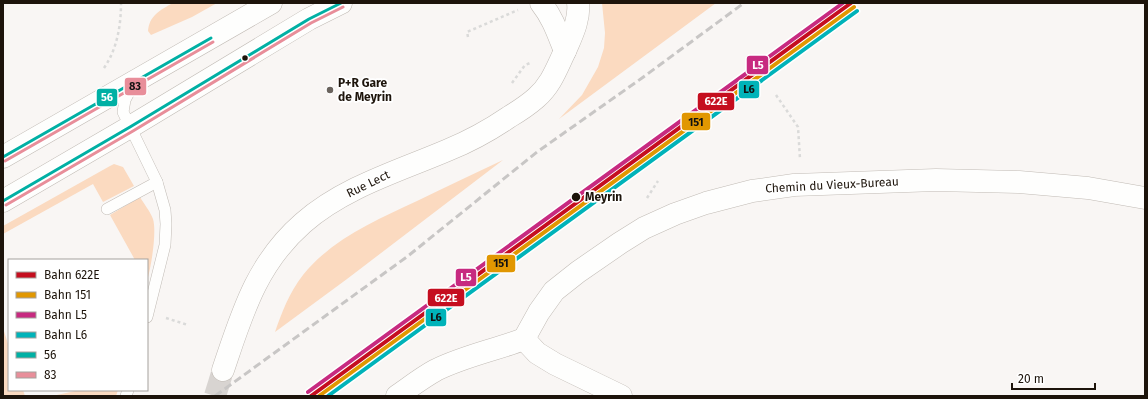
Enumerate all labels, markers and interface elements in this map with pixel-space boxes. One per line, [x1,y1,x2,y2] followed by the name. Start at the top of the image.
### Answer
[240,53,250,63] unlabelled marker
[746,55,769,75] line badge: L5
[752,59,764,72] text: L5
[338,76,392,104] place label: P+R Gare de Meyrin
[124,77,147,96] line badge: 83
[129,80,141,93] text: 83
[738,80,760,99] line badge: L6
[743,83,755,96] text: L6
[325,85,335,95] marker: P+R Gare de Meyrin
[96,88,118,107] line badge: 56
[101,91,113,104] text: 56
[697,92,735,111] line badge: 622E
[704,95,728,108] text: 622E
[681,112,711,131] line badge: 151
[688,116,704,129] text: 151
[344,167,392,200] street label: Rue Lect
[765,175,899,195] street label: Chemin du Vieux-Bureau
[585,190,622,204] place label: Meyrin
[570,191,582,203] marker: Meyrin
[486,254,516,273] line badge: 151
[493,257,509,270] text: 151
[8,259,148,391] legend
[44,268,100,282] text: Bahn 622E
[455,268,477,287] line badge: L5
[460,271,472,284] text: L5
[44,288,91,302] text: Bahn 151
[427,288,465,307] line badge: 622E
[434,292,458,305] text: 622E
[44,308,87,322] text: Bahn L5
[425,308,447,327] line badge: L6
[430,311,442,324] text: L6
[44,328,87,342] text: Bahn L6
[44,348,56,362] text: 56
[1012,365,1095,391] scale bar
[44,368,57,382] text: 83
[1018,372,1044,386] text: 20 m

